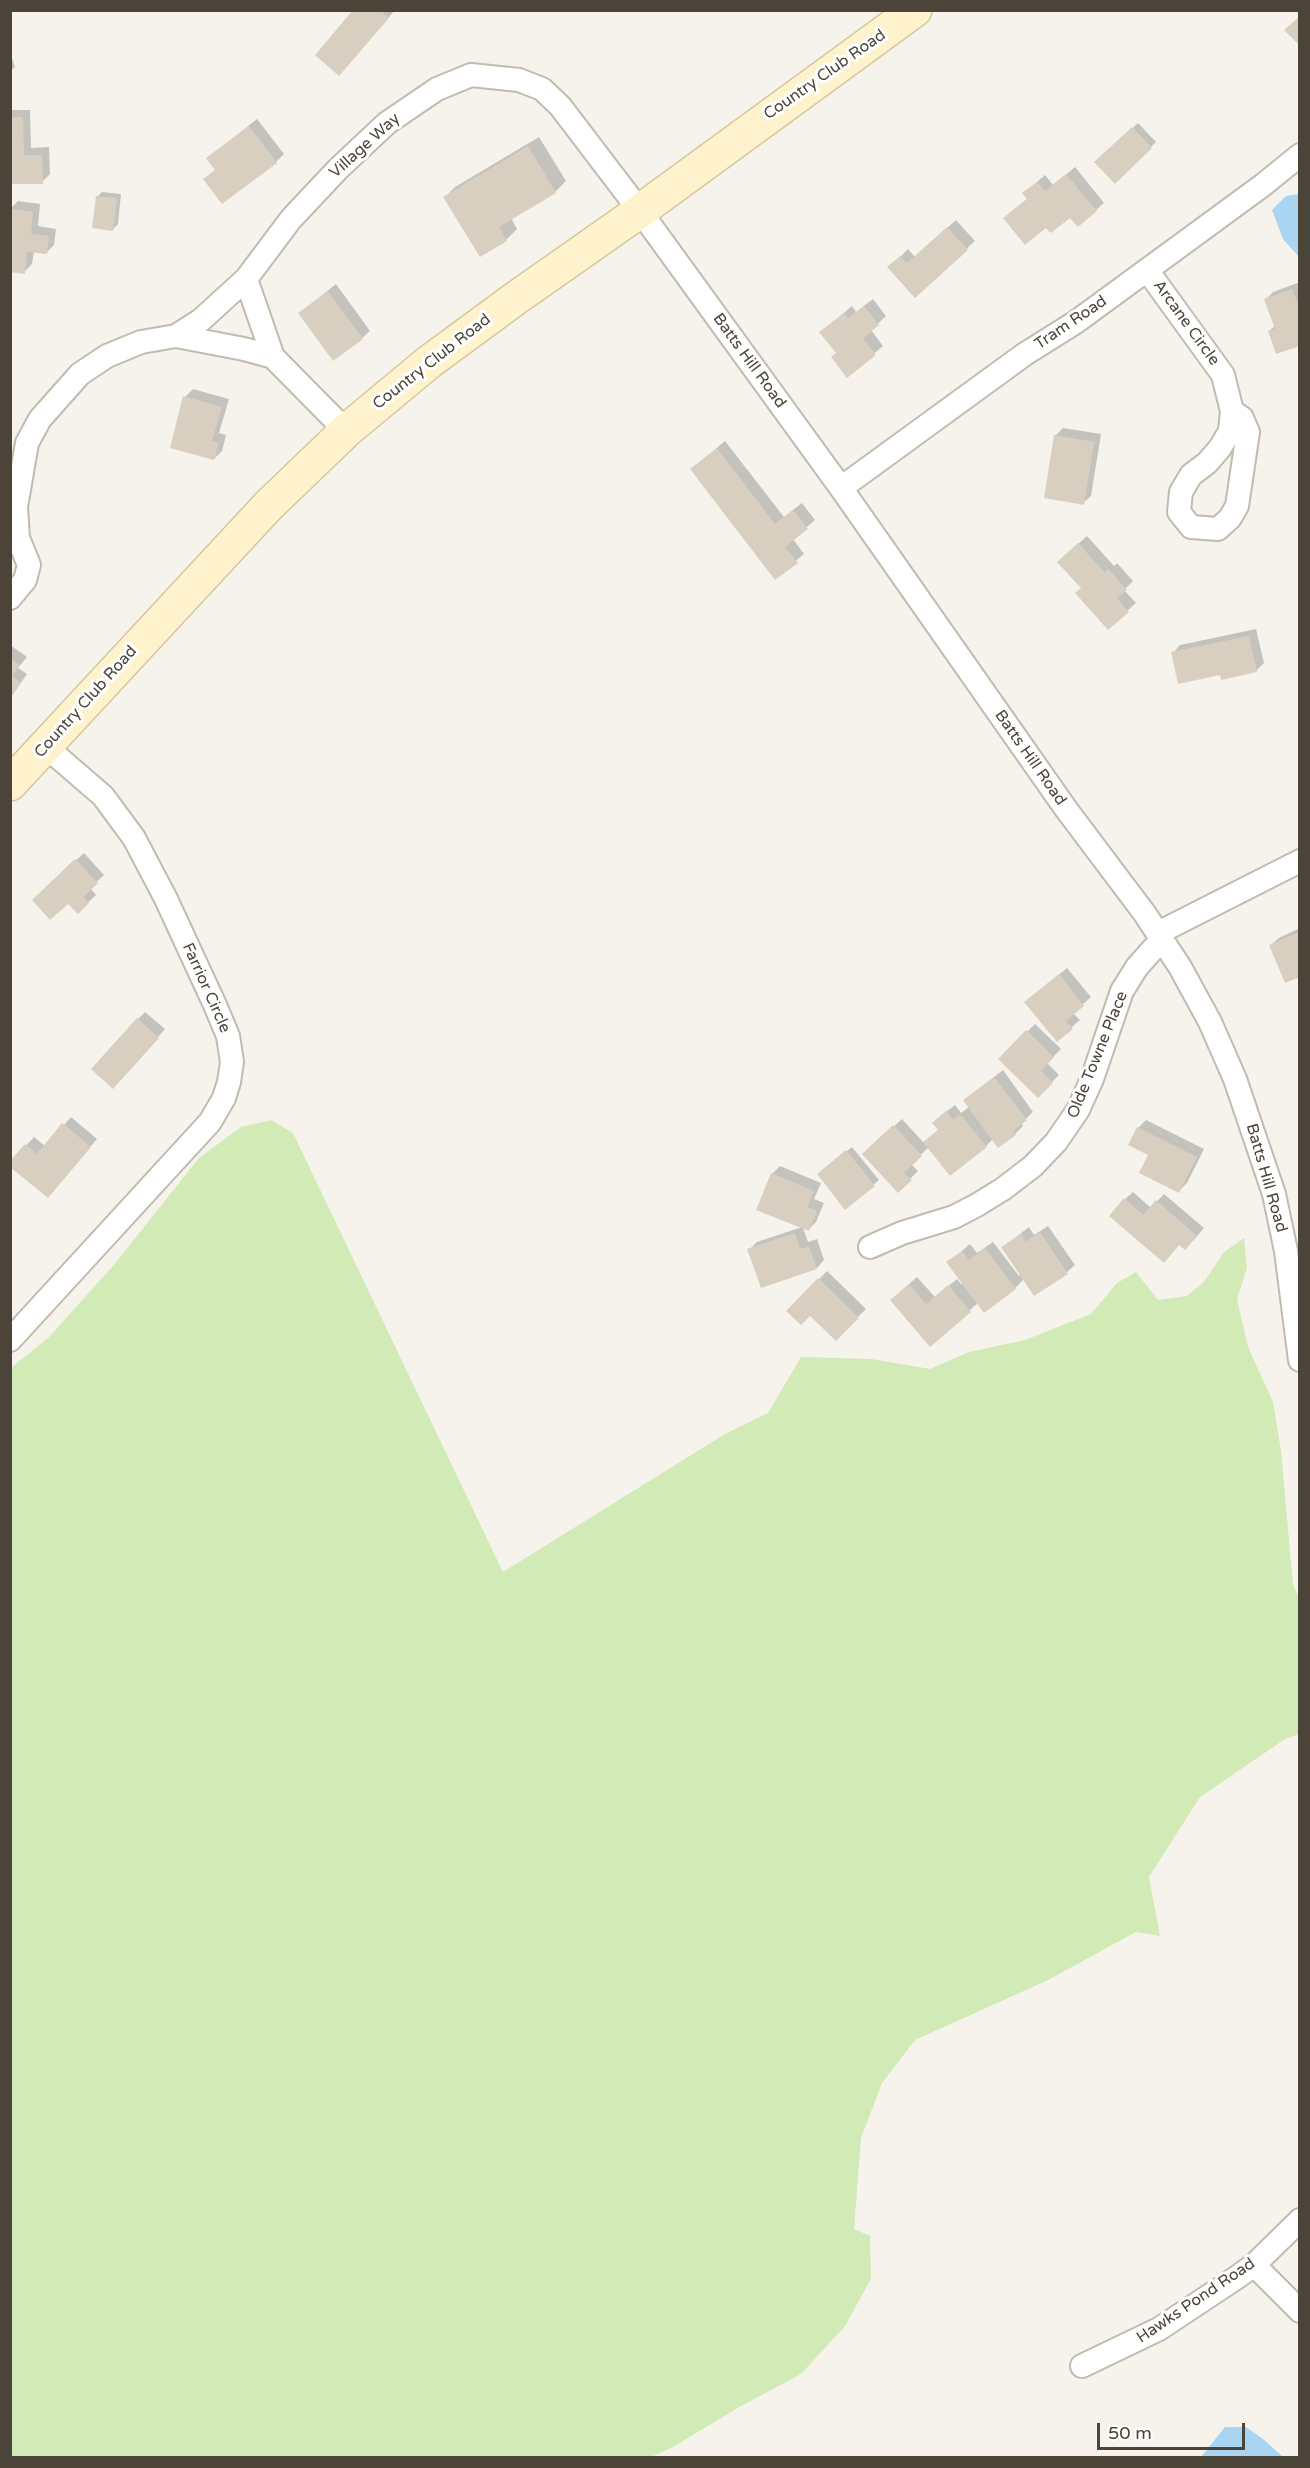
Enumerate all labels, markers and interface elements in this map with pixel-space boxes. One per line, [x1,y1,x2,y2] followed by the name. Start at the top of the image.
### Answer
[760,26,890,124] street label: Country Club Road
[326,109,404,183] street label: Village Way
[1149,277,1223,369] street label: Arcane Circle
[1031,292,1111,354] street label: Tram Road
[369,310,495,414] street label: Country Club Road
[708,310,790,412] street label: Batts Hill Road
[31,642,141,762] street label: Country Club Road
[990,707,1070,809] street label: Batts Hill Road
[178,940,234,1036] street label: Farrior Circle
[1064,989,1132,1121] street label: Olde Towne Place
[1241,1121,1291,1235] street label: Batts Hill Road
[1133,2254,1259,2348] street label: Hawks Pond Road
[1100,2411,1248,2449] scale bar
[1108,2422,1152,2444] text: 50 m

